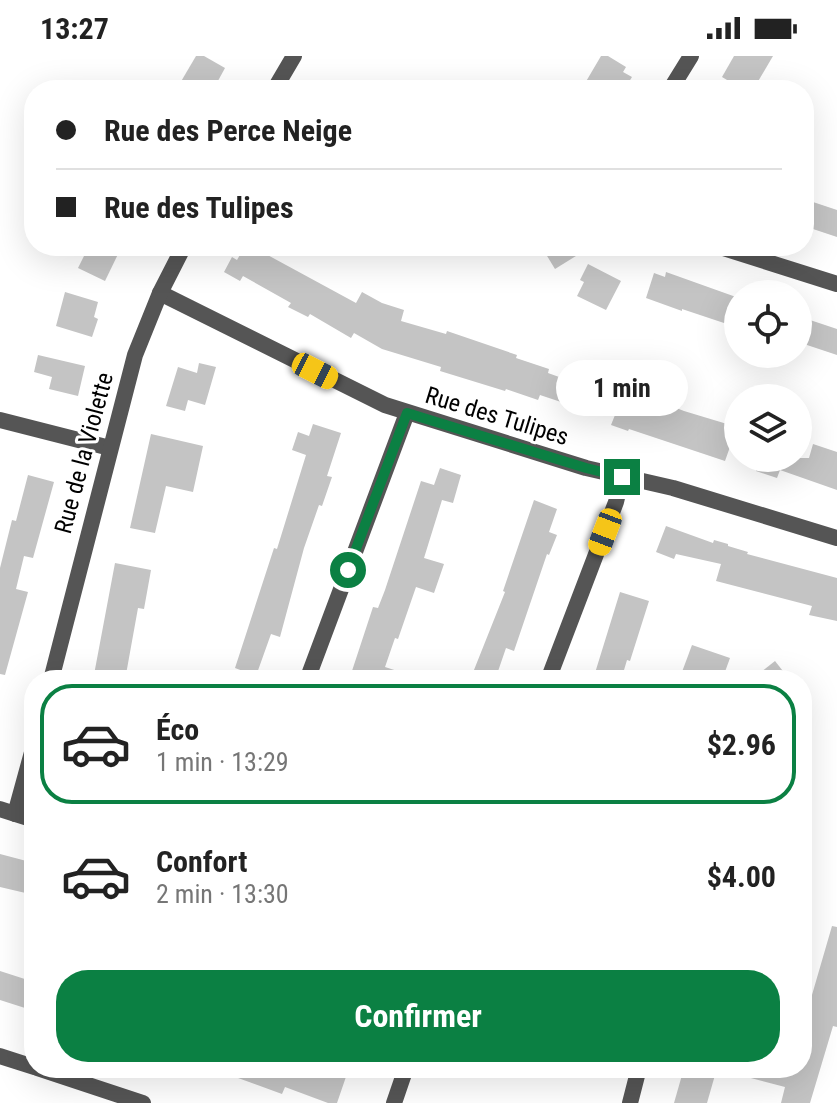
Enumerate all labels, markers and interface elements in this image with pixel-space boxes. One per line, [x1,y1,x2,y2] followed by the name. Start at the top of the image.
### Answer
[40,11,109,46] text: 13:27
[104,113,352,148] text: Rue des Perce Neige
[104,190,294,225] text: Rue des Tulipes
[724,280,812,472] map controls
[724,280,812,368] button: locate
[288,349,342,393] car
[556,361,688,417] callout: 1 min
[49,369,119,537] street label: Rue de la Violette
[593,373,651,403] text: 1 min
[422,381,572,451] street label: Rue des Tulipes
[724,384,812,472] button: layers
[604,459,640,495] route end
[585,505,625,559] car
[330,552,366,588] route start
[60,708,132,780] icon: car
[156,712,199,747] text: Éco
[707,727,776,762] text: $2.96
[156,747,289,777] text: 1 min · 13:29
[60,840,132,912] icon: car
[156,844,247,879] text: Confort
[707,859,776,894] text: $4.00
[156,879,289,909] text: 2 min · 13:30
[56,970,780,1062] button: Confirmer

